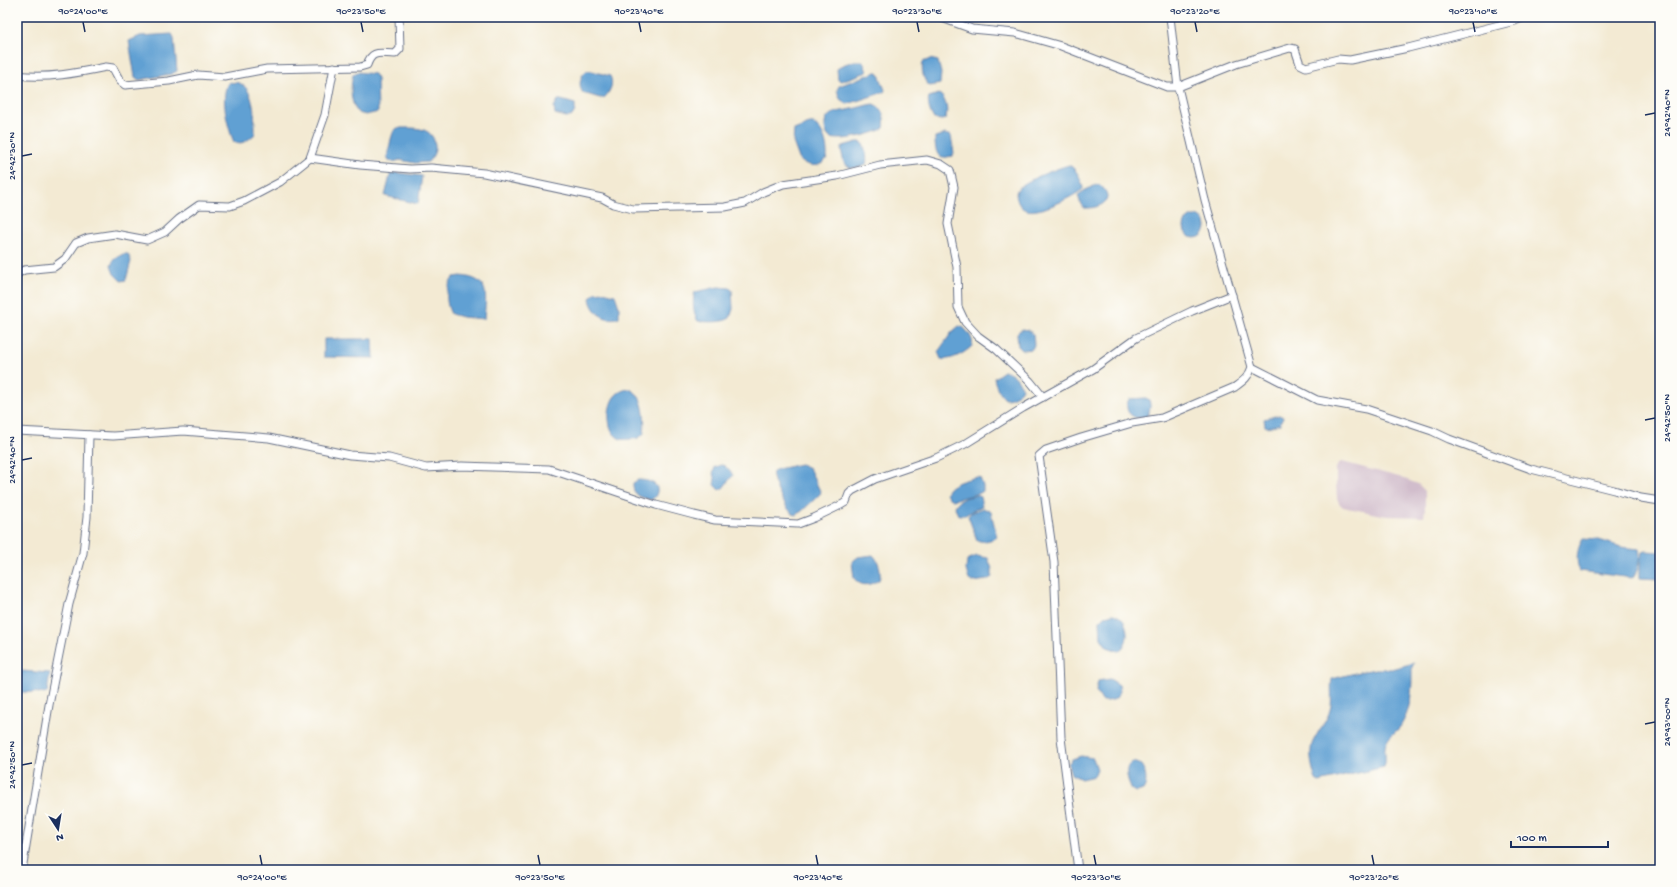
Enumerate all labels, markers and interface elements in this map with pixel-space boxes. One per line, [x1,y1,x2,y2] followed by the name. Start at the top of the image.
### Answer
[57,6,108,18] text: 90°24'00"E
[335,6,386,18] text: 90°23'50"E
[614,6,664,18] text: 90°23'40"E
[891,6,942,18] text: 90°23'30"E
[1170,6,1220,18] text: 90°23'20"E
[1448,6,1498,18] text: 90°23'10"E
[1662,89,1674,137] text: 24°42'40"N
[7,132,19,180] text: 24°42'30"N
[1662,394,1674,442] text: 24°42'50"N
[7,436,19,484] text: 24°42'40"N
[1662,697,1674,746] text: 24°43'00"N
[7,741,19,789] text: 24°42'50"N
[38,809,78,849] north arrow
[1511,823,1608,849] scale bar
[55,830,64,843] text: N
[1516,832,1547,846] text: 100 m
[236,872,287,884] text: 90°24'00"E
[514,872,565,884] text: 90°23'50"E
[793,872,843,884] text: 90°23'40"E
[1070,872,1121,884] text: 90°23'30"E
[1349,872,1399,884] text: 90°23'20"E

